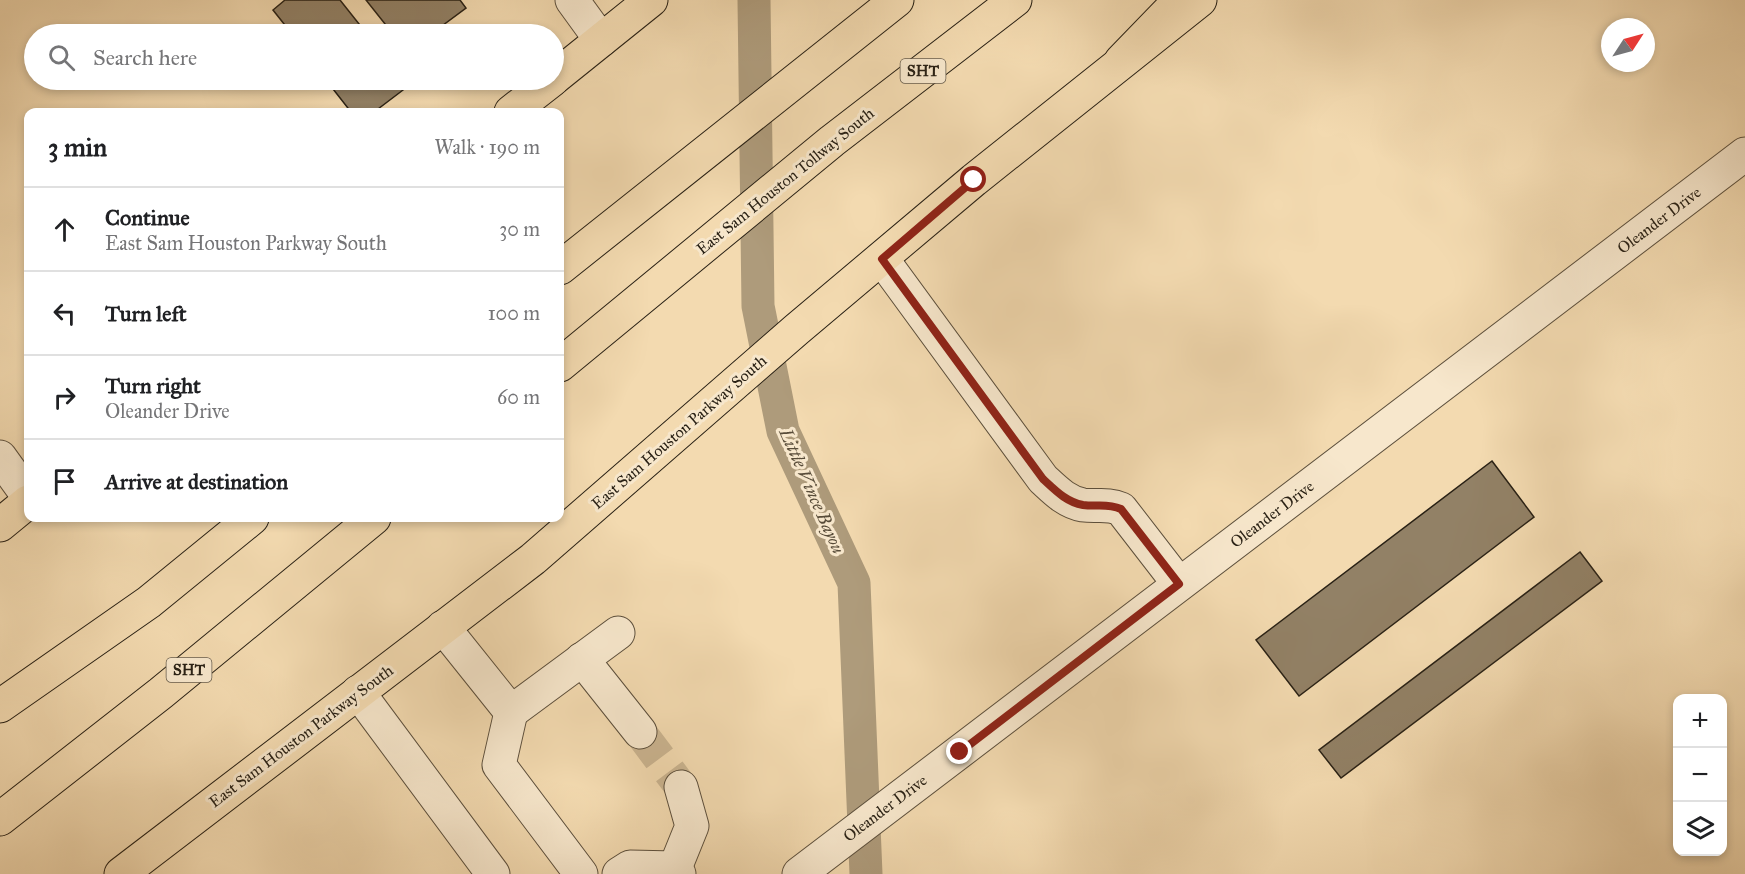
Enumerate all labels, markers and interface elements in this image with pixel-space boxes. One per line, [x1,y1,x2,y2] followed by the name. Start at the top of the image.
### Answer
[1601,18,1655,72] north arrow
[24,24,564,90] search box
[45,41,78,74] icon: search
[93,44,197,71] text: Search here
[900,59,946,83] road number: SHT
[692,103,878,258] street label: East Sam Houston Tollway South
[48,131,107,163] text: 3 min
[435,135,540,159] text: Walk · 190 m
[960,166,986,192] route start
[1613,182,1705,258] street label: Oleander Drive
[105,204,190,231] text: Continue
[48,213,81,246] icon: ahead
[499,217,540,241] text: 30 m
[105,231,387,255] text: East Sam Houston Parkway South
[48,297,81,330] icon: left
[105,300,187,327] text: Turn left
[488,301,540,325] text: 100 m
[588,351,770,513] street label: East Sam Houston Parkway South
[105,372,201,399] text: Turn right
[48,381,81,414] icon: right
[497,385,540,409] text: 60 m
[105,399,230,423] text: Oleander Drive
[774,424,850,557] water label: Little Vince Bayou
[48,465,81,498] icon: arrive
[105,468,288,495] text: Arrive at destination
[1226,476,1318,552] street label: Oleander Drive
[166,658,212,682] road number: SHT
[205,660,397,811] street label: East Sam Houston Parkway South
[1673,694,1727,856] map controls
[1673,694,1727,748] button: +
[946,738,972,764] route end
[1673,748,1727,802] button: −
[839,770,931,846] street label: Oleander Drive
[1673,802,1727,856] button: layers

